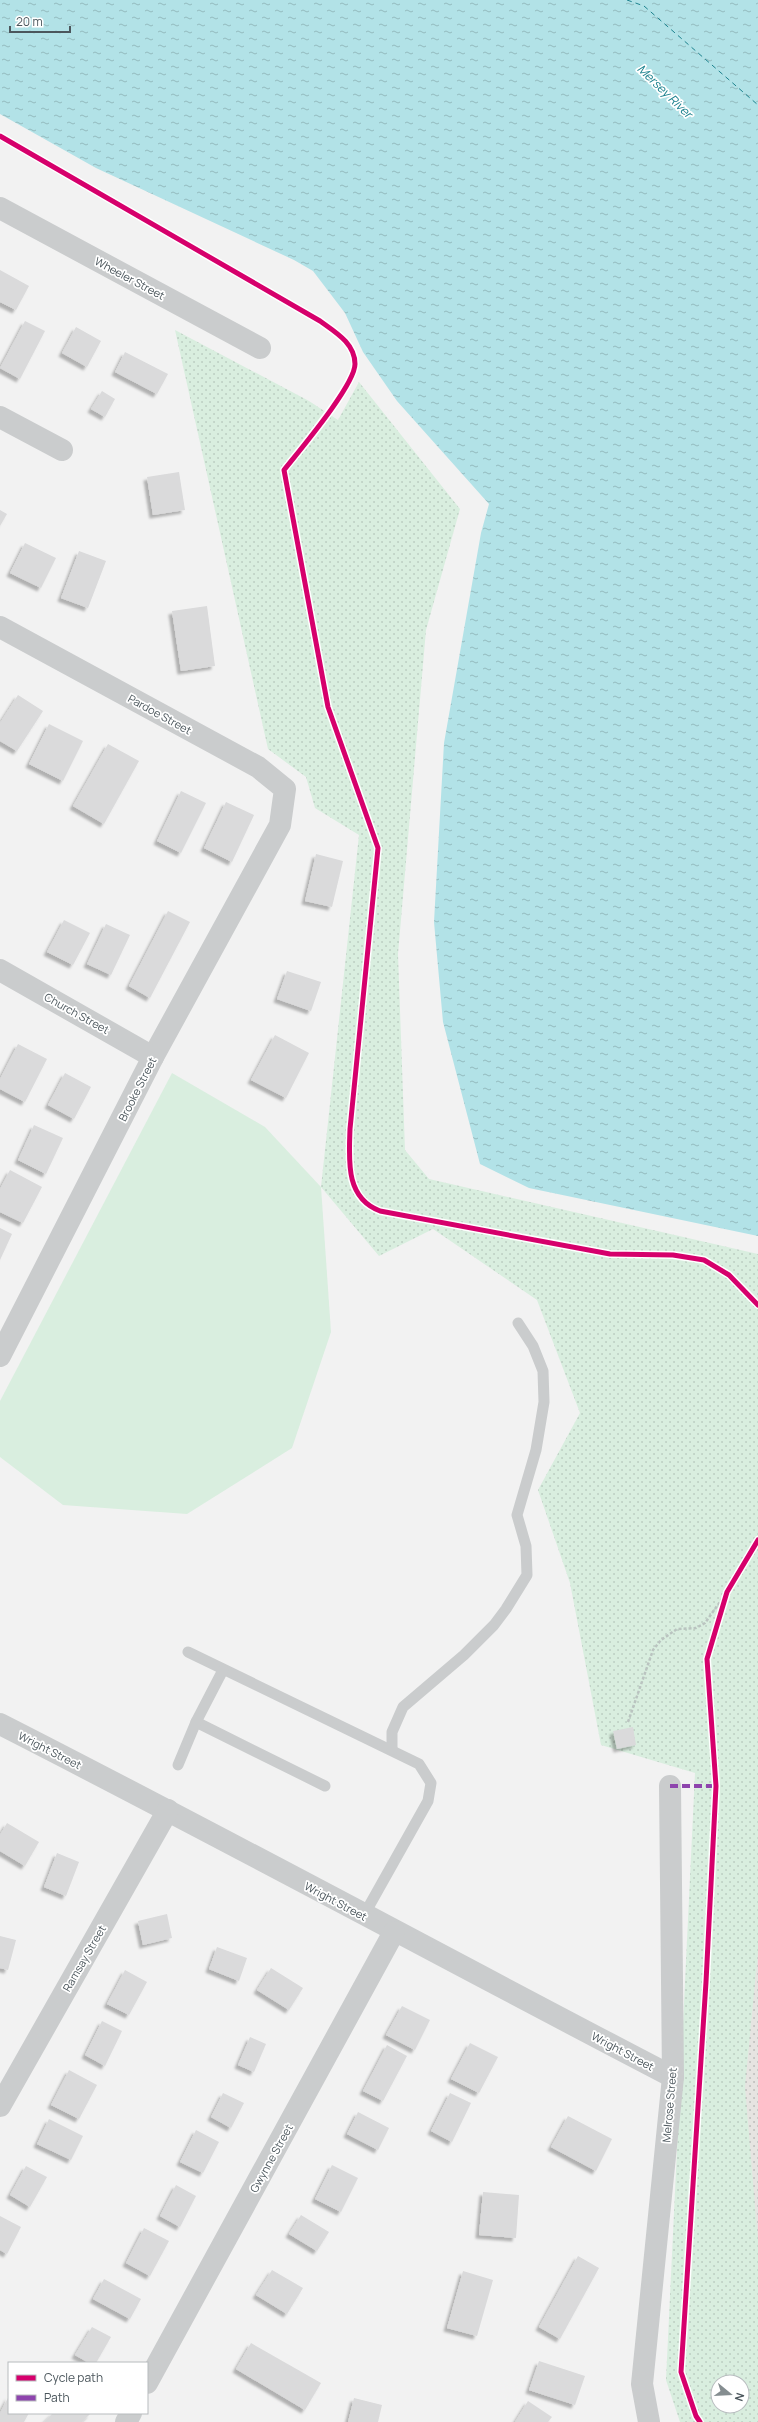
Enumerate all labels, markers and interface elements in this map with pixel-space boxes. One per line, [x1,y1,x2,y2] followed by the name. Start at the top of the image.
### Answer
[10,8,70,34] scale bar
[16,13,43,30] text: 20 m
[634,60,698,123] water label: Mersey River
[92,253,168,303] street label: Wheeler Street
[126,690,194,738] street label: Pardoe Street
[42,989,112,1037] street label: Church Street
[114,1054,160,1124] street label: Brooke Street
[16,1728,84,1772] street label: Wright Street
[302,1878,370,1924] street label: Wright Street
[59,1922,109,1994] street label: Ramsay Street
[589,2028,657,2074] street label: Wright Street
[658,2067,680,2143] street label: Melrose Street
[246,2121,296,2195] street label: Gwynne Street
[8,2362,148,2414] legend
[44,2369,103,2386] text: Cycle path
[710,2374,750,2414] north arrow
[44,2389,70,2406] text: Path
[732,2391,748,2403] text: N

